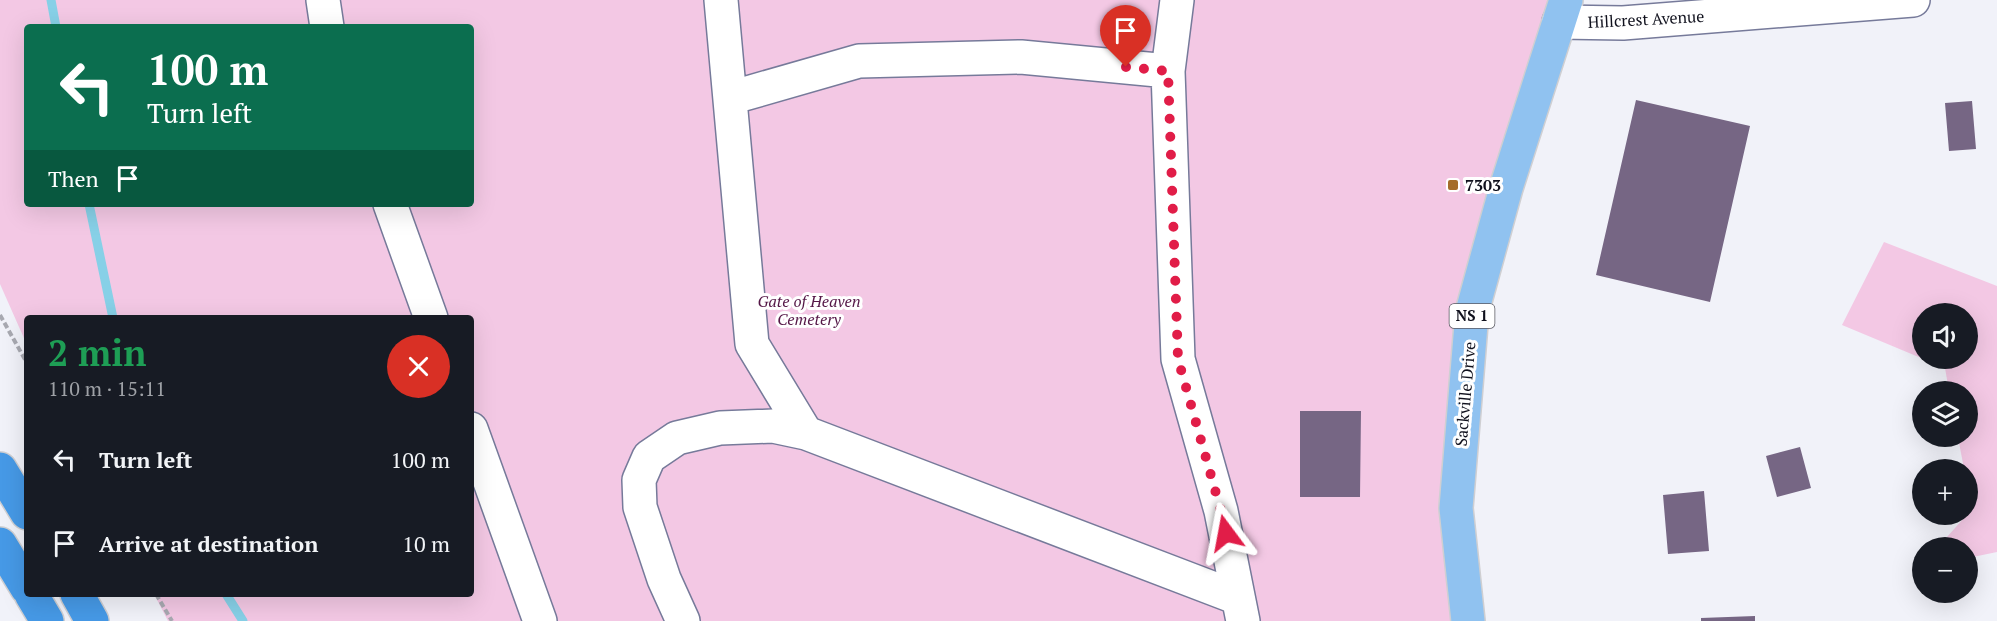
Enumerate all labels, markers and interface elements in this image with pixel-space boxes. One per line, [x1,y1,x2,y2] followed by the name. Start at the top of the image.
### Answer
[1100,5,1151,67] pin
[1587,5,1705,33] street label: Hillcrest Avenue
[1109,14,1142,47] icon: arrive
[147,41,268,97] text: 100 m
[48,48,126,126] icon: left
[147,95,252,131] text: Turn left
[111,162,144,195] icon: arrive
[48,164,99,193] text: Then
[1465,174,1501,196] place label: 7303
[1446,178,1460,192] marker: 7303
[757,290,861,330] park label: Gate of Heaven Cemetery
[1912,303,1978,603] map controls
[1912,303,1978,369] button: sound
[1450,304,1494,328] road number: NS 1
[48,329,146,376] text: 2 min
[387,335,450,398] button: close
[1449,341,1481,447] street label: Sackville Drive
[48,375,166,402] text: 110 m · 15:11
[1912,381,1978,447] button: layers
[48,443,81,476] icon: left
[99,445,192,474] text: Turn left
[390,445,450,474] text: 100 m
[1912,459,1978,525] button: +
[1194,501,1258,565] position arrow
[48,527,81,560] icon: arrive
[99,529,318,558] text: Arrive at destination
[402,529,450,558] text: 10 m
[1912,537,1978,603] button: −

